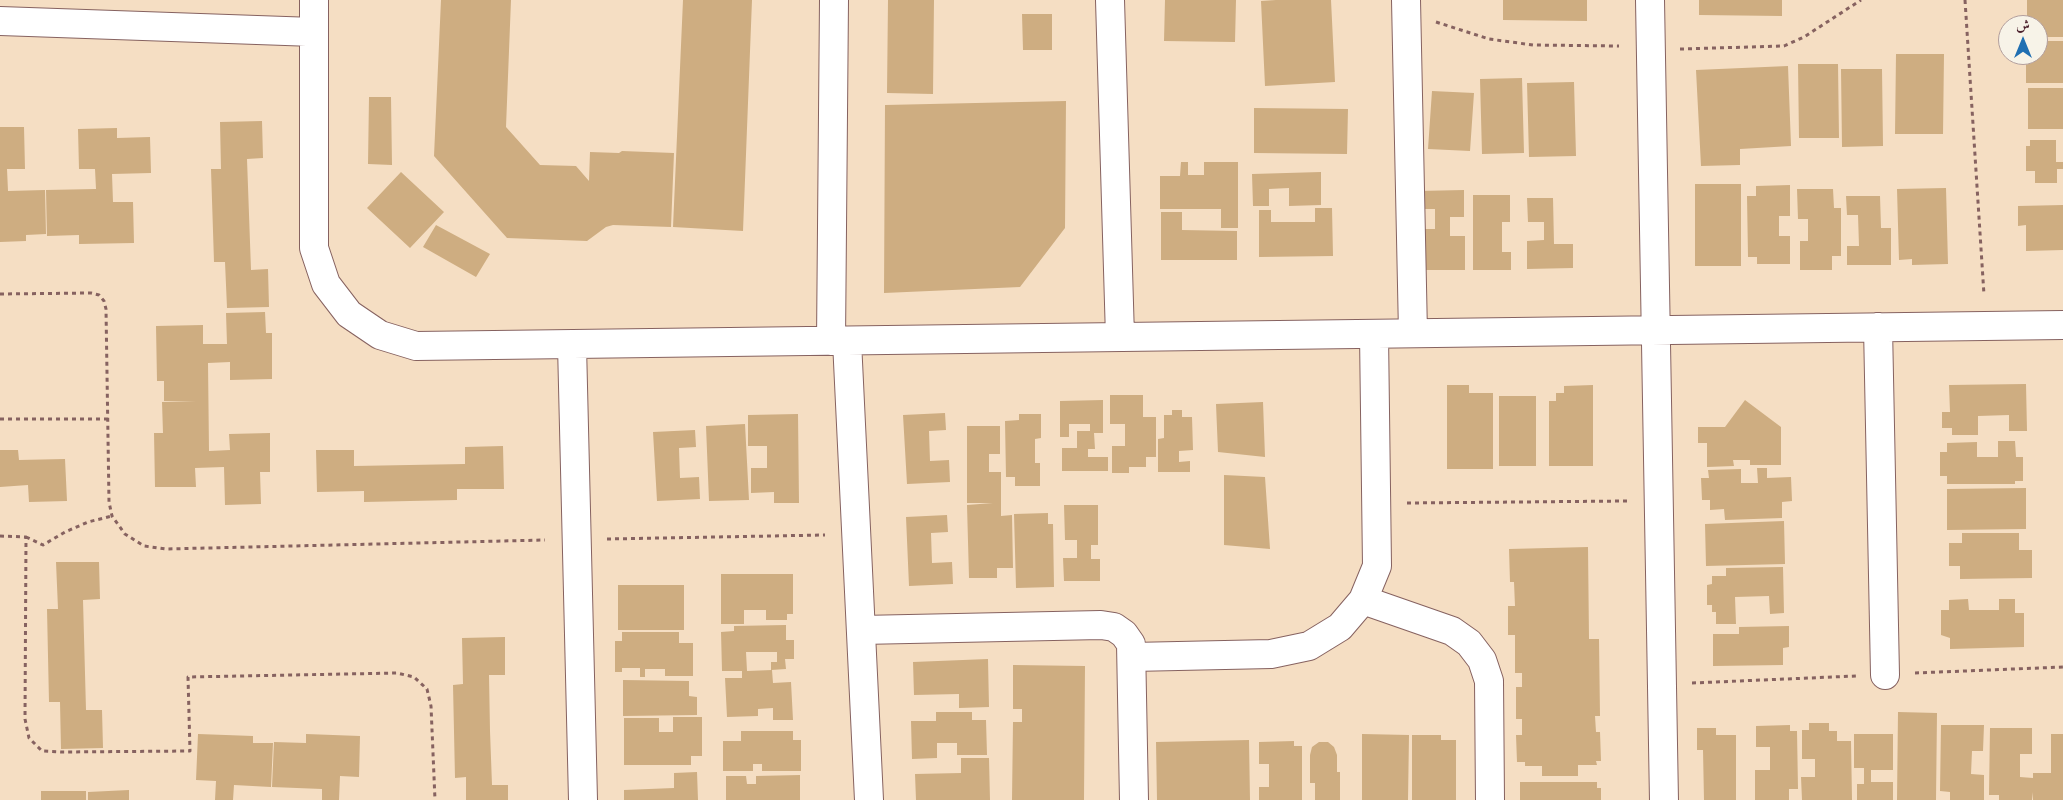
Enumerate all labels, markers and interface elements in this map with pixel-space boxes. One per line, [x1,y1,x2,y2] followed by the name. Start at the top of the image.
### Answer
[1998,15,2048,65] north arrow
[2016,19,2030,33] text: ش

